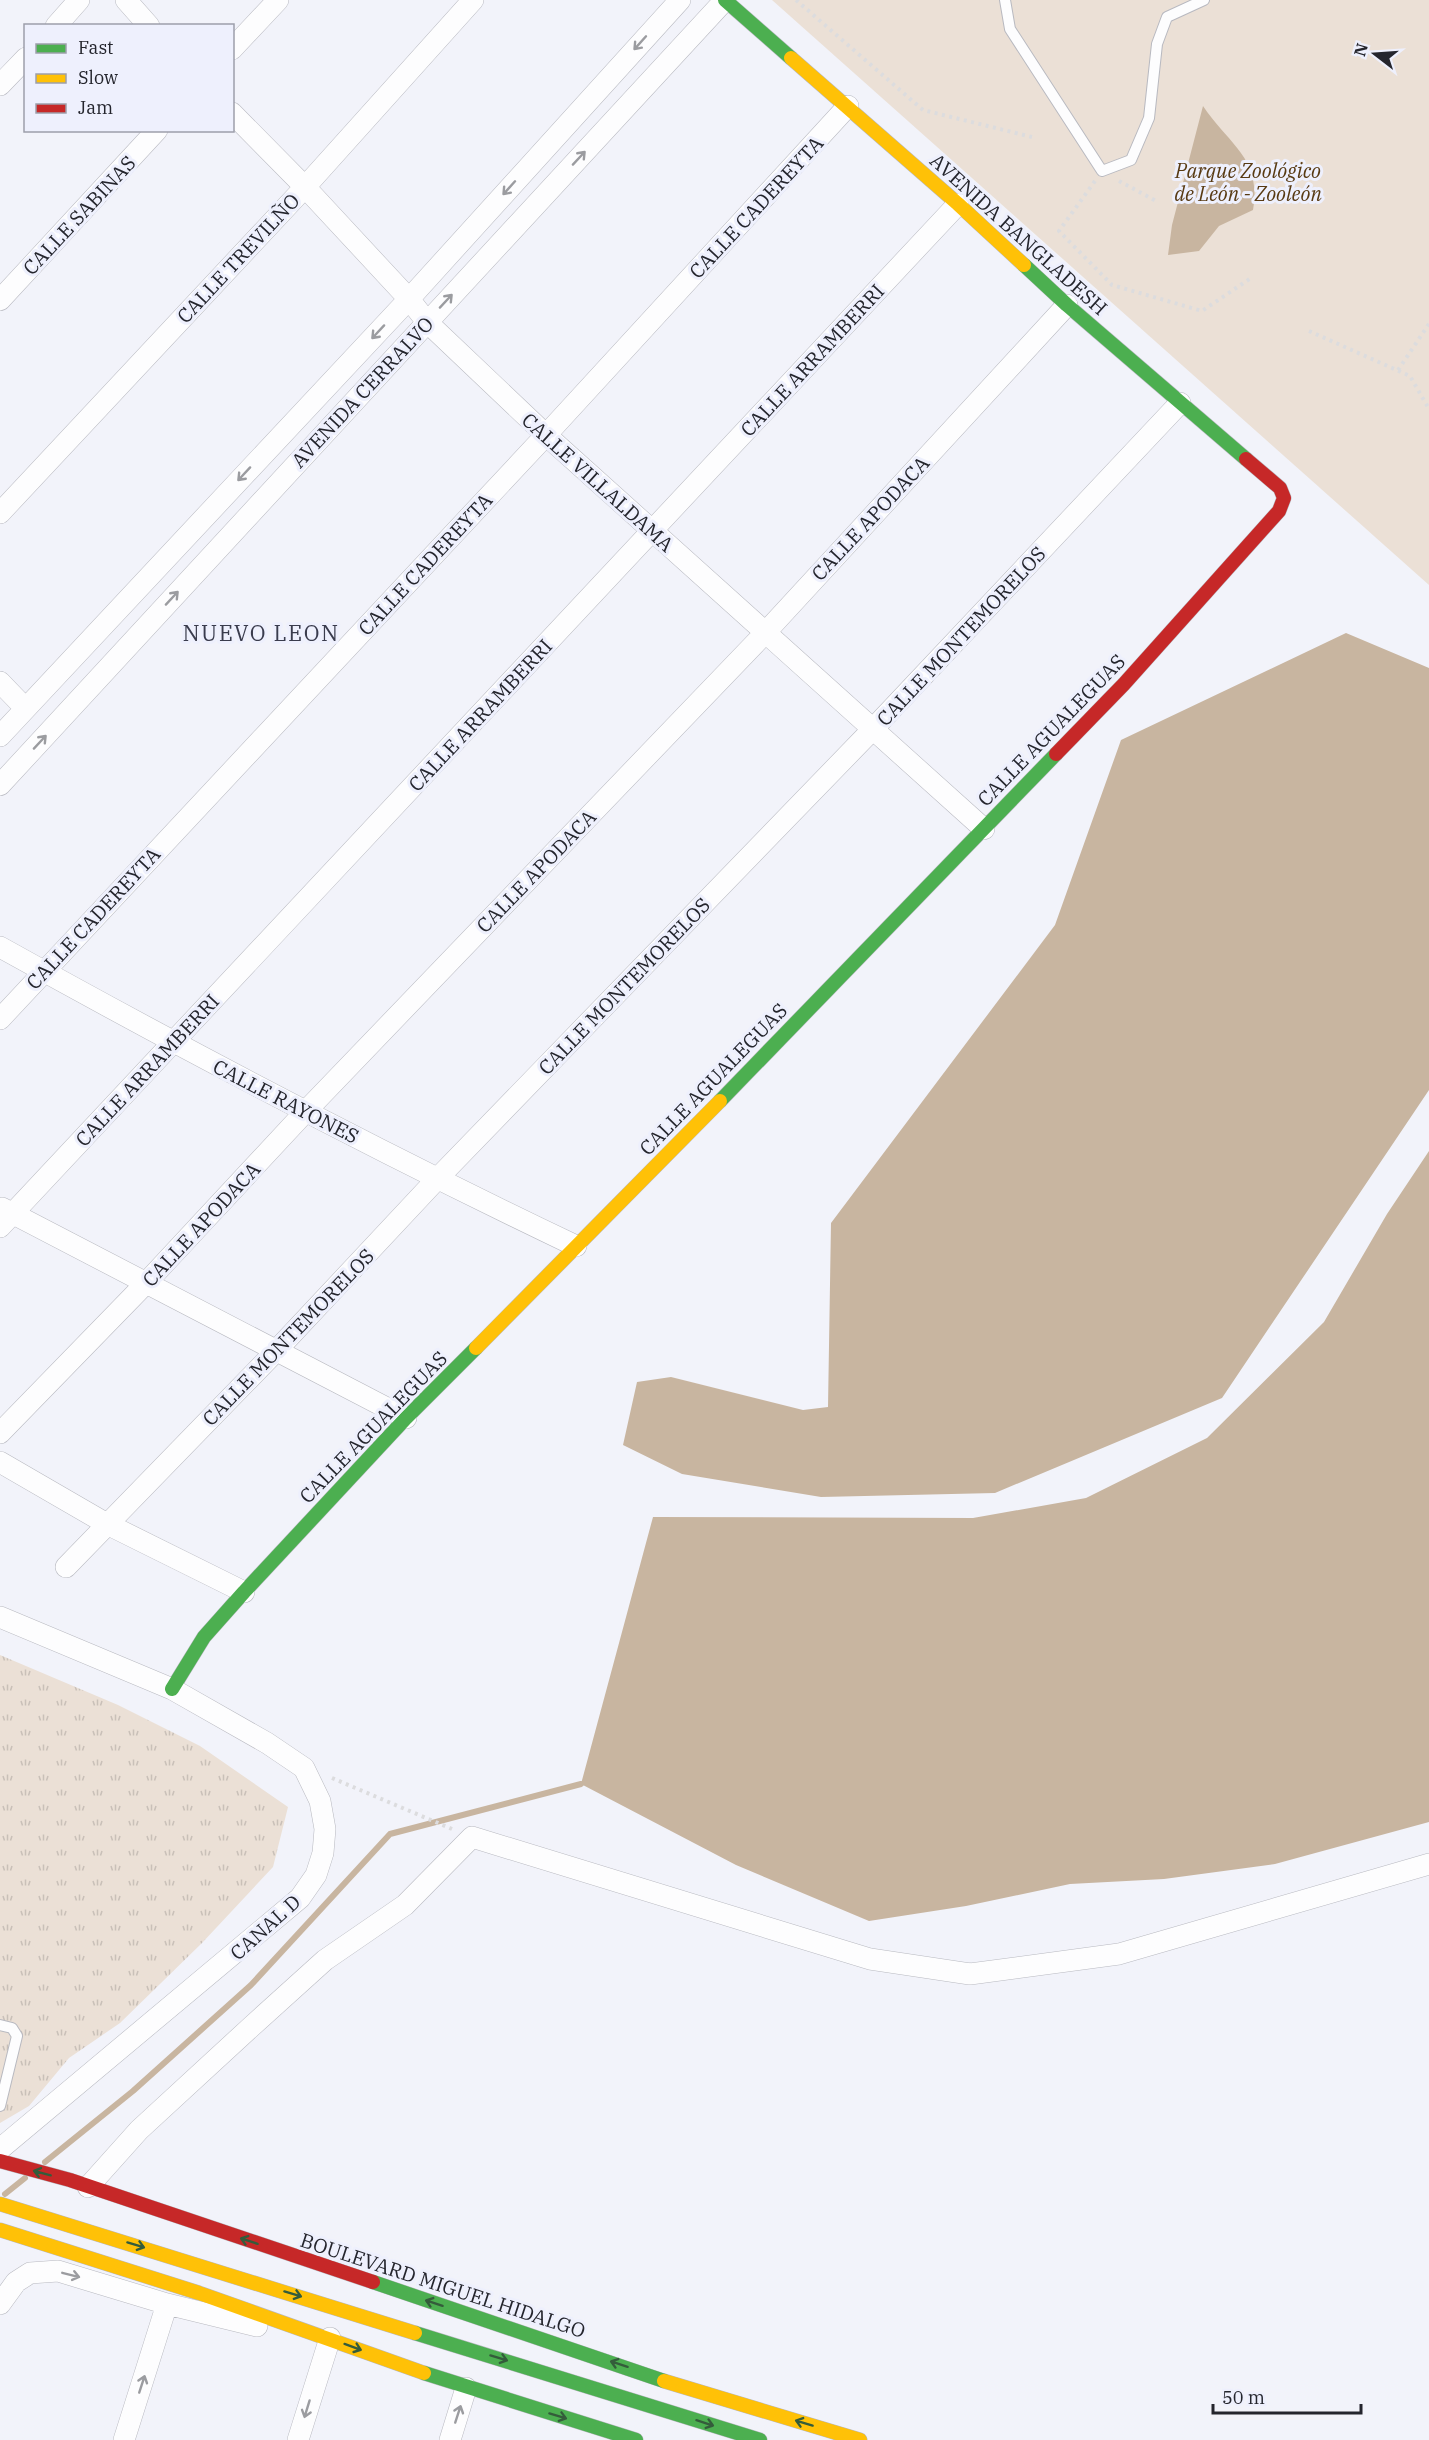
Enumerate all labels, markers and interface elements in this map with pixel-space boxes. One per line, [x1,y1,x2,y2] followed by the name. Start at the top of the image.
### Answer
[24,24,234,132] legend
[1345,24,1405,84] north arrow
[78,36,113,59] text: Fast
[633,36,647,51] one-way arrow
[1349,41,1372,59] text: N
[78,66,118,89] text: Slow
[78,96,113,119] text: Jam
[683,130,829,284] street label: CALLE CADEREYTA
[924,147,1114,321] street label: AVENIDA BANGLADESH
[17,149,141,281] street label: CALLE SABINAS
[572,150,586,165] one-way arrow
[1174,157,1322,207] park label: Parque Zoológico de León - Zooleón
[502,180,516,195] one-way arrow
[171,187,305,329] street label: CALLE TREVILÑO
[734,278,890,442] street label: CALLE ARRAMBERRI
[439,293,453,308] one-way arrow
[285,311,439,473] street label: AVENIDA CERRALVO
[371,324,385,339] one-way arrow
[516,406,680,558] street label: CALLE VILLALDAMA
[805,450,935,586] street label: CALLE APODACA
[238,466,252,481] one-way arrow
[352,487,498,641] street label: CALLE CADEREYTA
[870,540,1052,732] street label: CALLE MONTEMORELOS
[165,591,179,606] one-way arrow
[182,618,340,647] district label: NUEVO LEON
[402,633,558,797] street label: CALLE ARRAMBERRI
[971,648,1131,812] street label: CALLE AGUALEGUAS
[33,735,47,750] one-way arrow
[470,803,602,938] street label: CALLE APODACA
[20,841,166,995] street label: CALLE CADEREYTA
[532,892,716,1080] street label: CALLE MONTEMORELOS
[69,988,225,1152] street label: CALLE ARRAMBERRI
[633,997,793,1161] street label: CALLE AGUALEGUAS
[208,1053,364,1149] street label: CALLE RAYONES
[136,1156,266,1292] street label: CALLE APODACA
[196,1243,380,1431] street label: CALLE MONTEMORELOS
[293,1345,453,1509] street label: CALLE AGUALEGUAS
[224,1888,306,1966] street label: CANAL D
[33,2166,52,2178] one-way arrow
[297,2226,589,2344] street label: BOULEVARD MIGUEL HIDALGO
[239,2235,258,2246] one-way arrow
[126,2240,145,2251] one-way arrow
[61,2269,80,2281] one-way arrow
[283,2289,302,2300] one-way arrow
[425,2296,444,2307] one-way arrow
[343,2342,362,2353] one-way arrow
[489,2353,508,2364] one-way arrow
[610,2358,629,2369] one-way arrow
[137,2375,148,2394] one-way arrow
[1213,2377,1362,2415] scale bar
[1222,2386,1265,2409] text: 50 m
[301,2399,312,2418] one-way arrow
[453,2405,464,2424] one-way arrow
[548,2411,567,2422] one-way arrow
[795,2417,814,2428] one-way arrow
[695,2418,714,2429] one-way arrow

